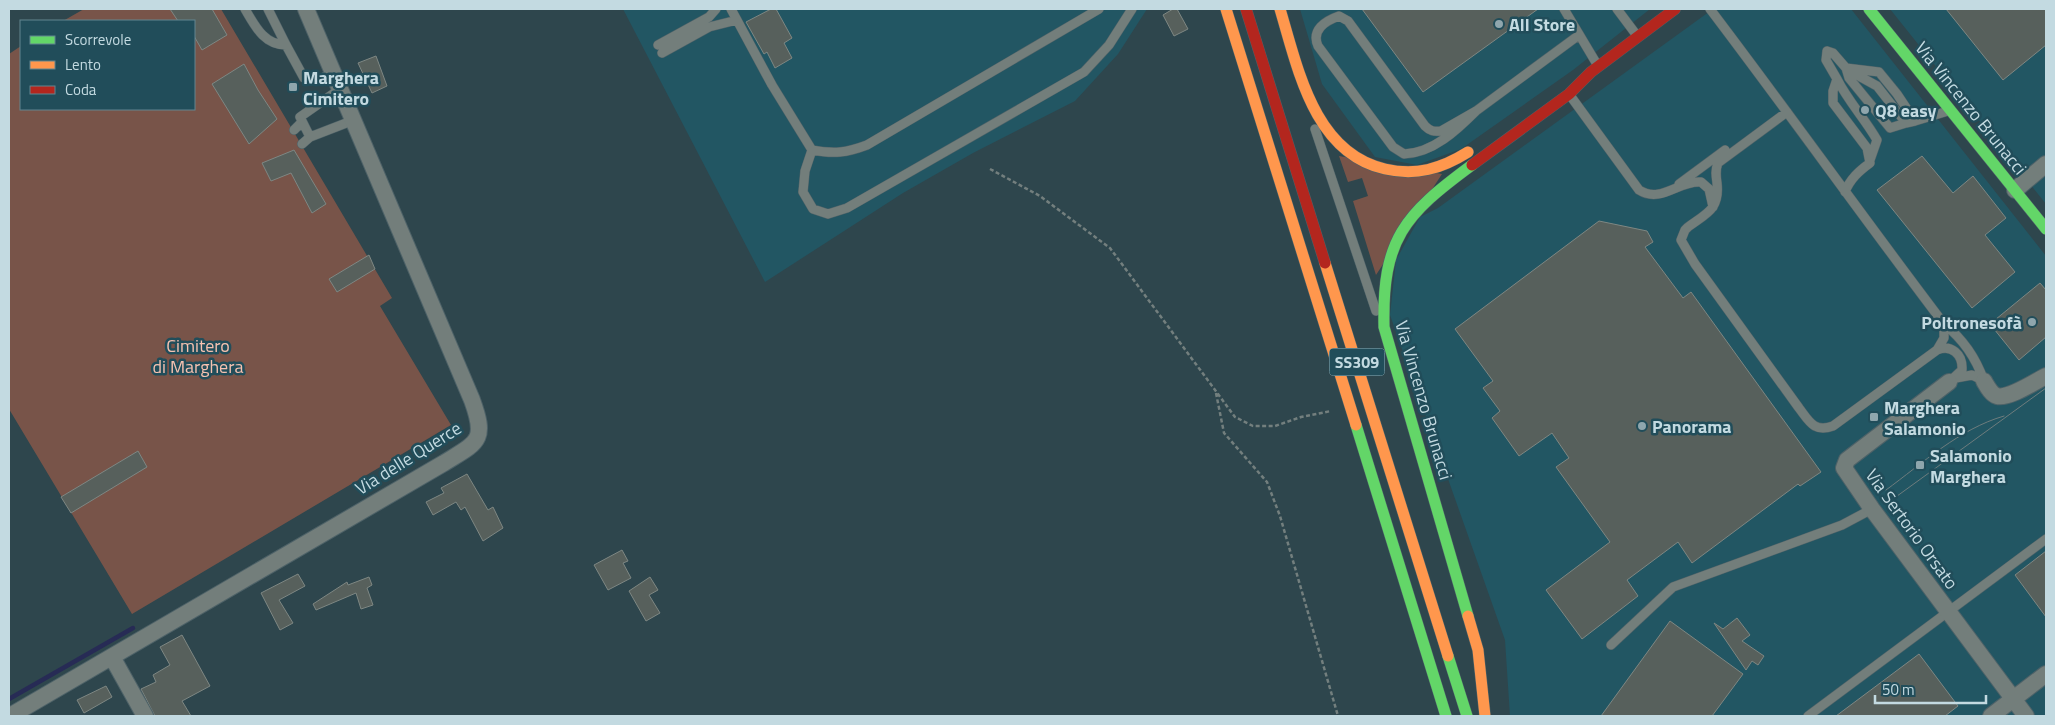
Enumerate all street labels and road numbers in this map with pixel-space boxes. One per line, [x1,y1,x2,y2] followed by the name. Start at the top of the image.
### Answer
[1909,36,2033,180] street label: Via Vincenzo Brunacci
[1388,317,1460,483] street label: Via Vincenzo Brunacci
[1330,348,1384,376] road number: SS309
[350,415,466,501] street label: Via delle Querce
[1859,463,1965,595] street label: Via Sertorio Orsato

